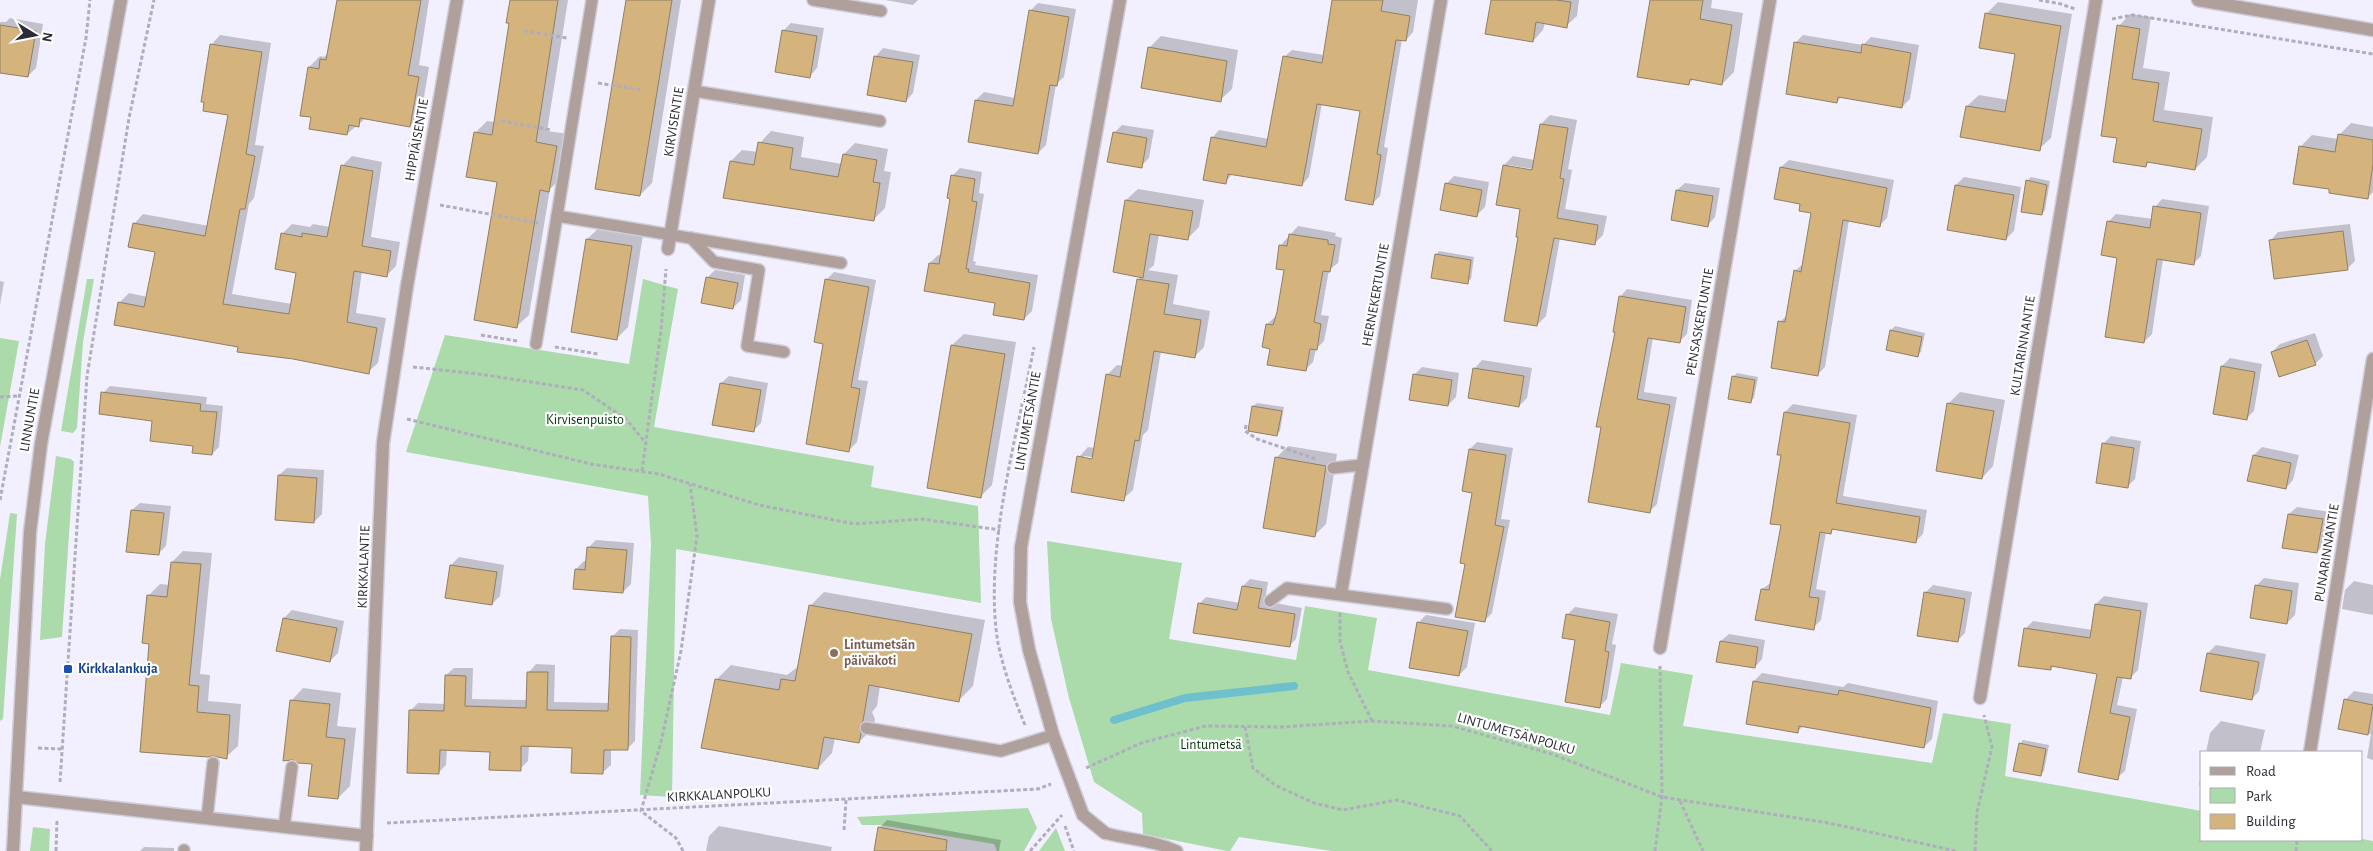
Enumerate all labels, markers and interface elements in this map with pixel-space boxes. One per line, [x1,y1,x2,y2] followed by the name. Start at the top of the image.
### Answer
[10,10,60,60] north arrow
[39,31,55,43] text: N
[662,86,686,158] street label: KIRVISENTIE
[401,97,431,182] street label: HIPPIÄISENTIE
[1360,242,1392,348] street label: HERNEKERTUNTIE
[1684,267,1716,377] street label: PENSASKERTUNTIE
[2008,295,2038,397] street label: KULTARINNANTIE
[1010,370,1044,472] street label: LINTUMETSÄNTIE
[18,387,43,453] street label: LINNUNTIE
[546,413,624,427] park label: Kirvisenpuisto
[2312,503,2342,603] street label: PUNARINNANTIE
[356,525,372,609] street label: KIRKKALANTIE
[844,638,915,668] place label: Lintumetsän päiväkoti
[828,647,840,659] marker: Lintumetsän päiväkoti
[78,662,158,676] place label: Kirkkalankuja
[62,663,74,675] marker: Kirkkalankuja
[1456,709,1577,757] street label: LINTUMETSÄNPOLKU
[1180,738,1242,752] park label: Lintumetsä
[2200,751,2363,841] legend
[2246,764,2276,779] text: Road
[666,785,772,805] street label: KIRKKALANPOLKU
[2246,789,2272,804] text: Park
[2246,814,2296,829] text: Building

